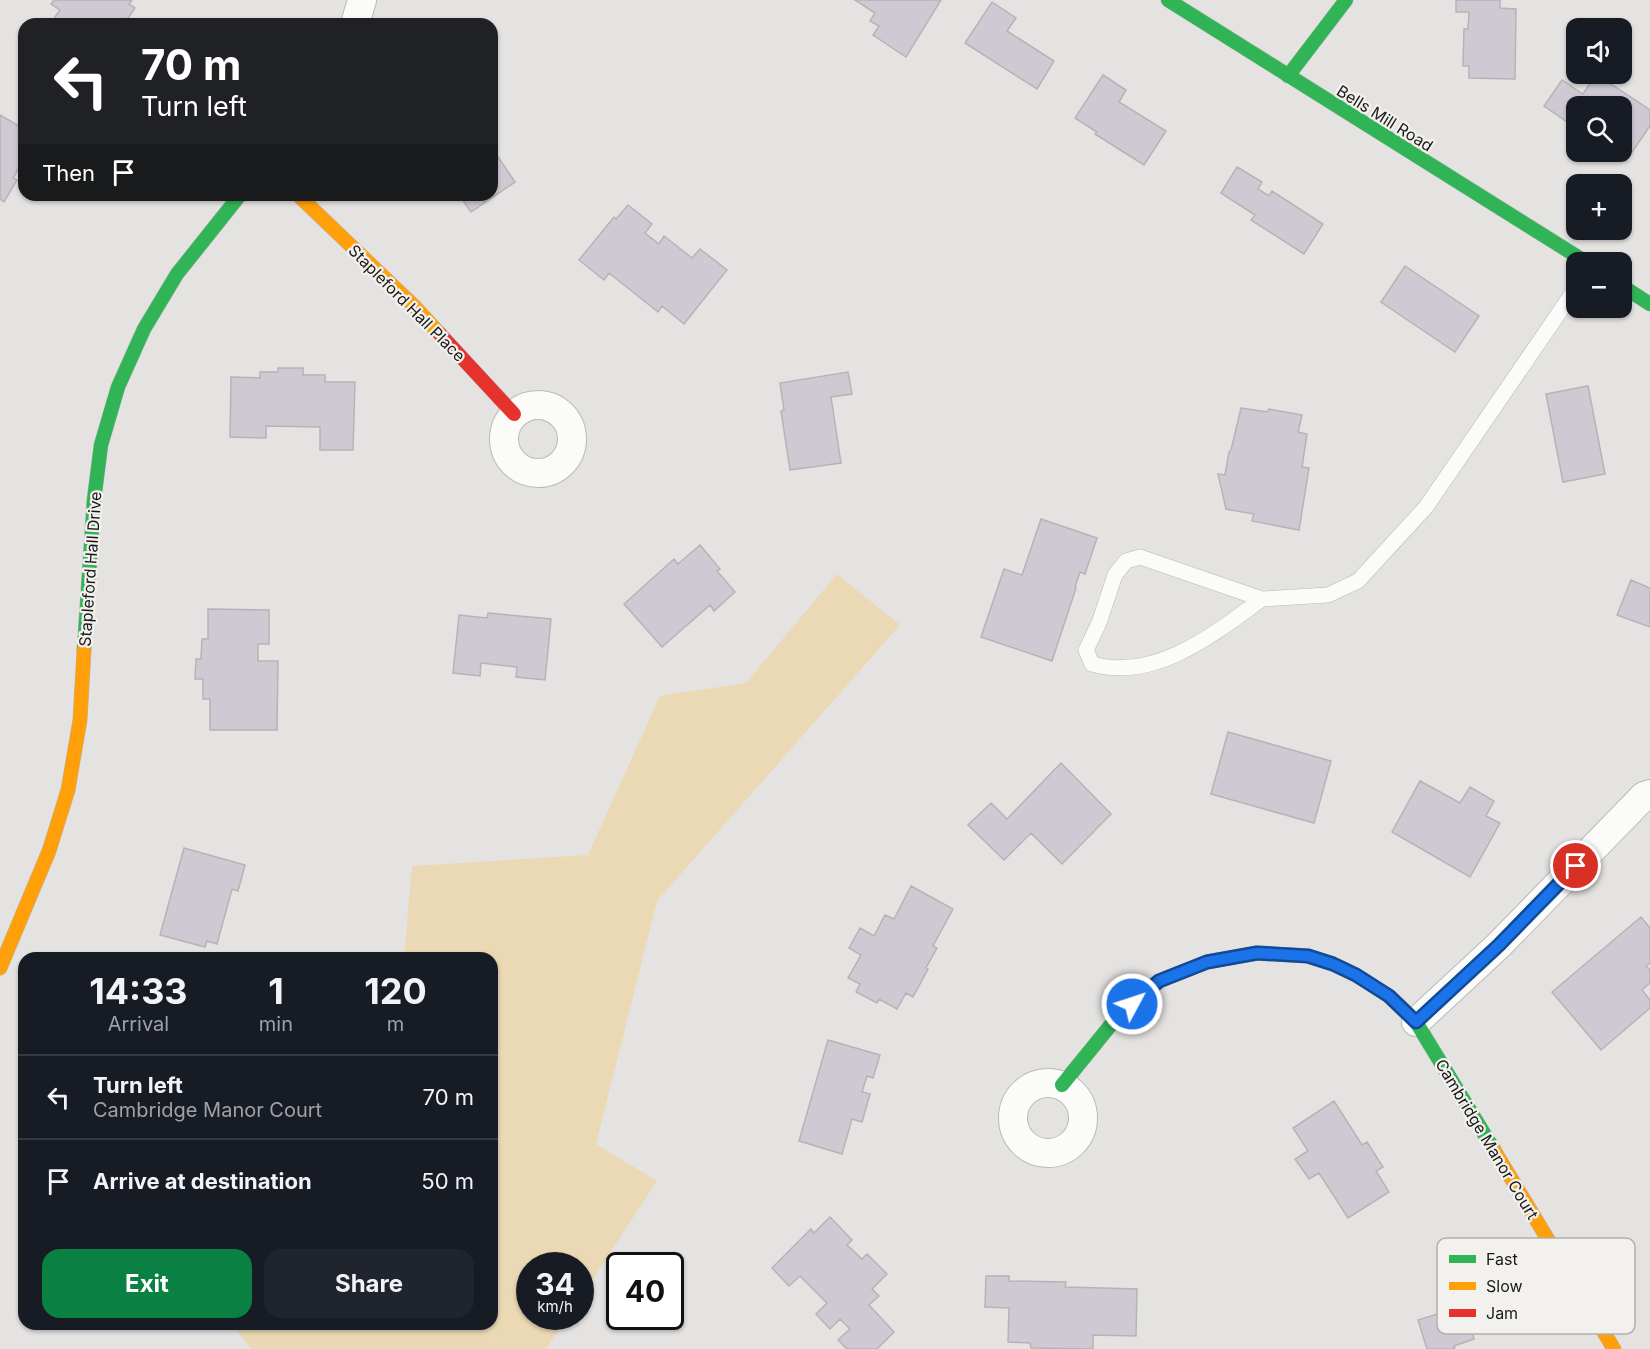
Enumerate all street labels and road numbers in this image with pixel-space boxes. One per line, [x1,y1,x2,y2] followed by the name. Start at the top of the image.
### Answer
[1333,80,1437,156] street label: Bells Mill Road
[344,240,470,366] street label: Stapleford Hall Place
[75,491,105,647] street label: Stapleford Hall Drive
[1431,1055,1543,1223] street label: Cambridge Manor Court

